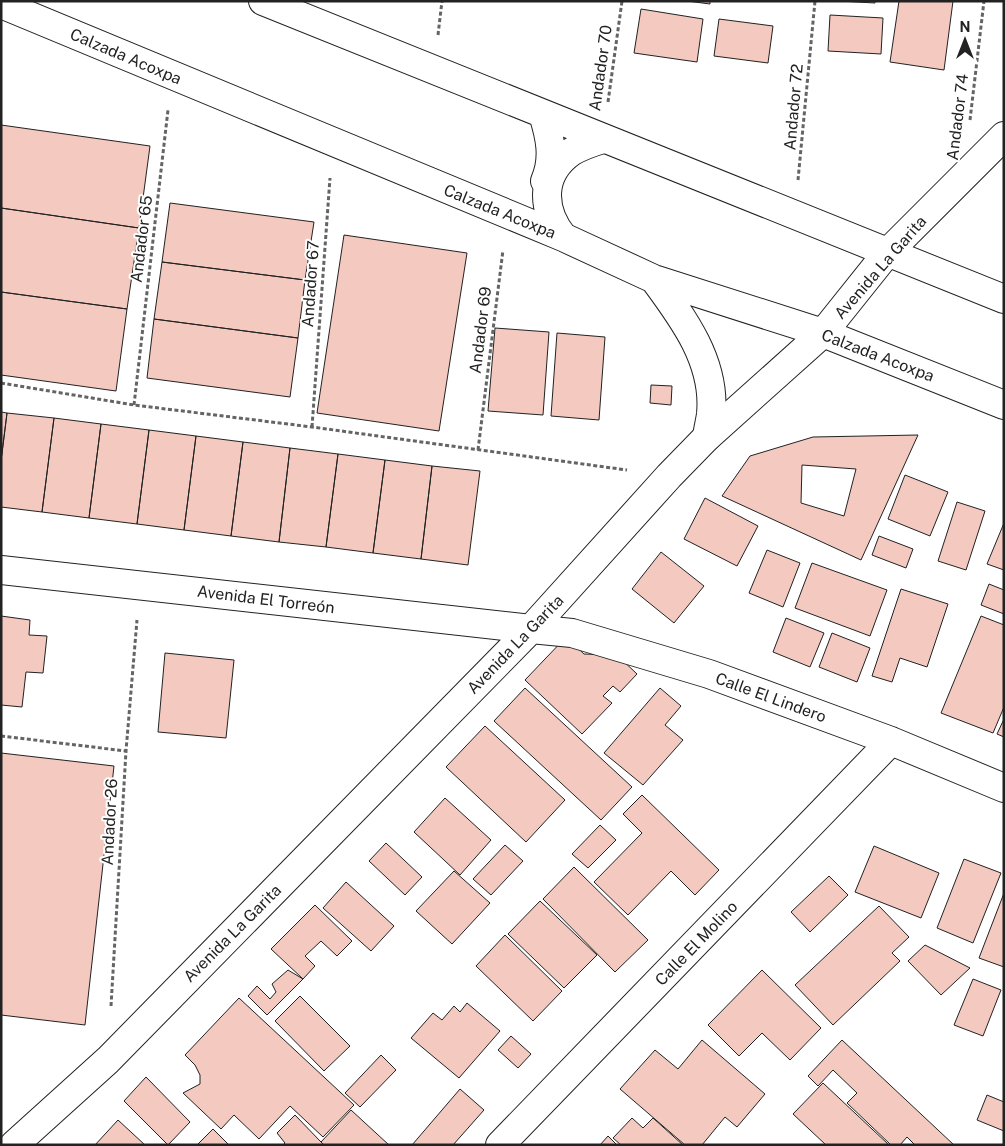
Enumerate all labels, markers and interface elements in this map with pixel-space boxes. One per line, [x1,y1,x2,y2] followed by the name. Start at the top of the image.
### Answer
[940,15,990,65] north arrow
[960,19,970,35] text: N
[67,24,184,88] street label: Calzada Acoxpa
[585,24,616,112] street label: Andador 70
[780,63,807,151] street label: Andador 72
[943,73,972,161] street label: Andador 74
[441,180,559,243] street label: Calzada Acoxpa
[127,194,156,284] street label: Andador 65
[830,212,930,323] street label: Avenida La Garita
[298,240,323,328] street label: Andador 67
[466,285,495,375] street label: Andador 69
[819,325,937,386] street label: Calzada Acoxpa
[196,582,336,617] street label: Avenida El Torreón
[463,591,567,698] street label: Avenida La Garita
[713,669,829,726] street label: Calle El Lindero
[98,778,121,866] street label: Andador 26
[180,881,285,986] street label: Avenida La Garita
[651,897,742,990] street label: Calle El Molino

